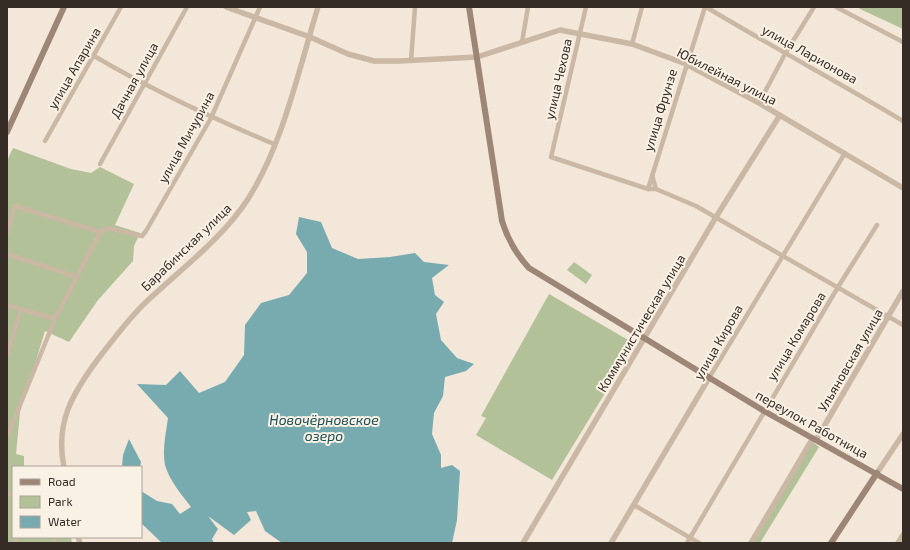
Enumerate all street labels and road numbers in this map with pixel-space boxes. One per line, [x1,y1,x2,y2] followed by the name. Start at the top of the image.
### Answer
[759,21,861,87] street label: улица Ларионова
[44,24,104,112] street label: улица Апарина
[541,37,575,121] street label: улица Чехова
[107,39,161,121] street label: Дачная улица
[674,44,780,108] street label: Юбилейная улица
[640,67,680,153] street label: улица Фрунзе
[154,89,218,185] street label: улица Мичурина
[138,200,234,294] street label: Барабинская улица
[593,251,689,395] street label: Коммунистическая улица
[763,289,829,383] street label: улица Комарова
[690,302,746,382] street label: улица Кирова
[814,306,886,414] street label: Ульяновская улица
[753,386,871,462] street label: переулок Работница

